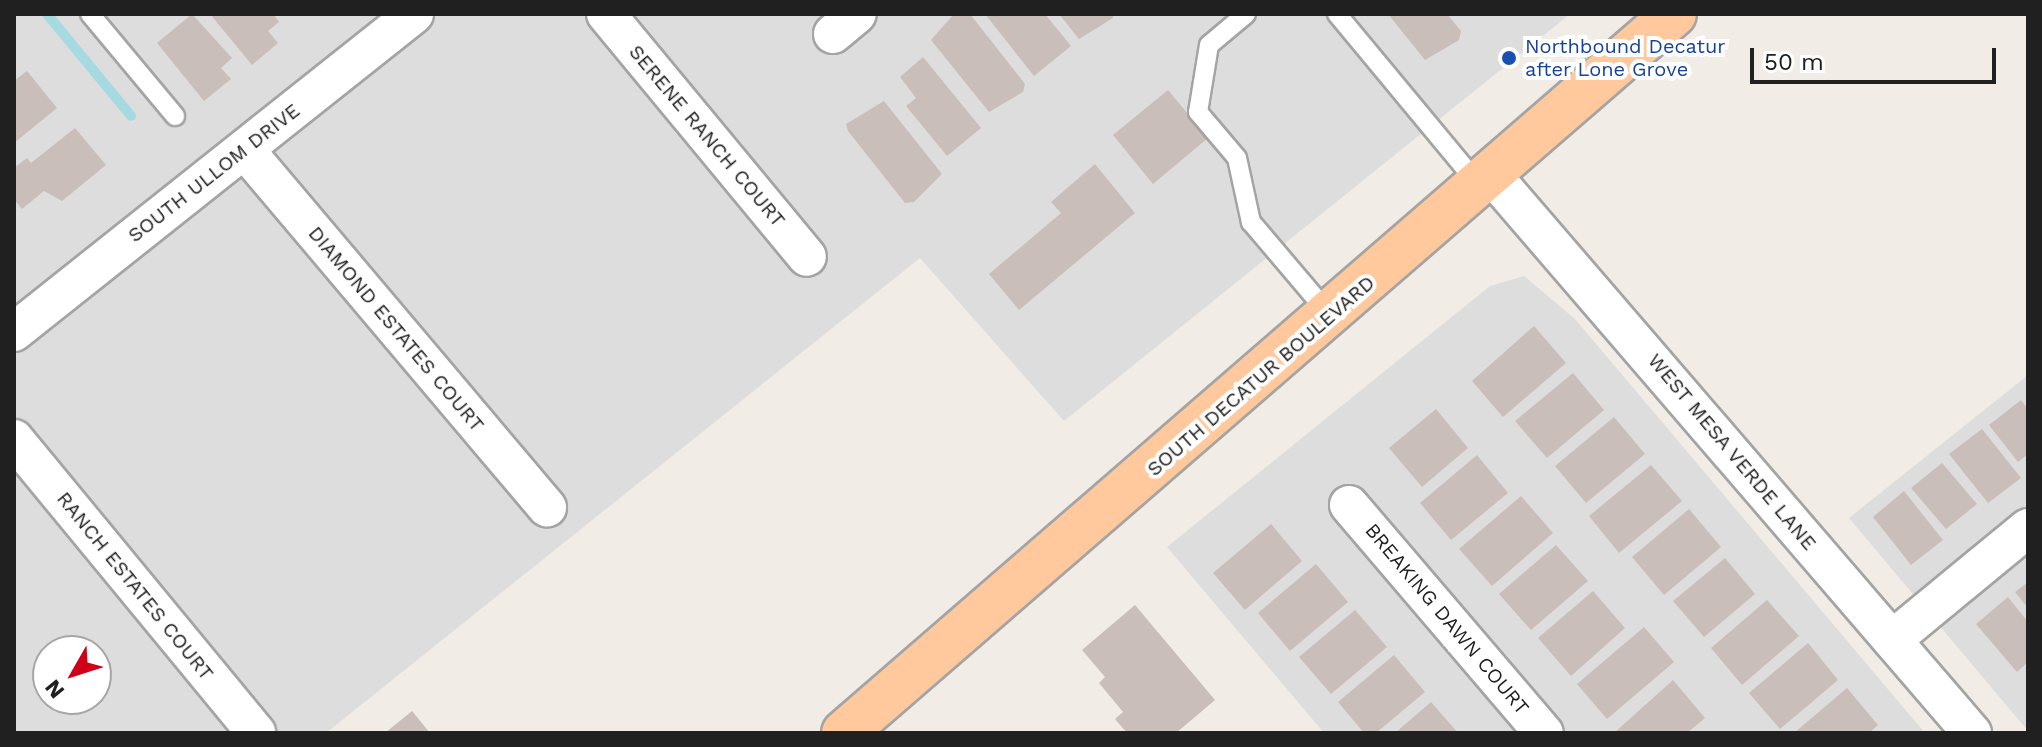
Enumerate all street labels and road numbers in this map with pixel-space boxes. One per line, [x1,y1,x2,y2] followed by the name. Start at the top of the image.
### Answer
[624,40,790,232] street label: SERENE RANCH COURT
[123,98,305,248] street label: SOUTH ULLOM DRIVE
[303,222,489,436] street label: DIAMOND ESTATES COURT
[1142,271,1380,481] street label: SOUTH DECATUR BOULEVARD
[1642,348,1822,556] street label: WEST MESA VERDE LANE
[52,487,218,685] street label: RANCH ESTATES COURT
[1360,518,1534,720] street label: BREAKING DAWN COURT

